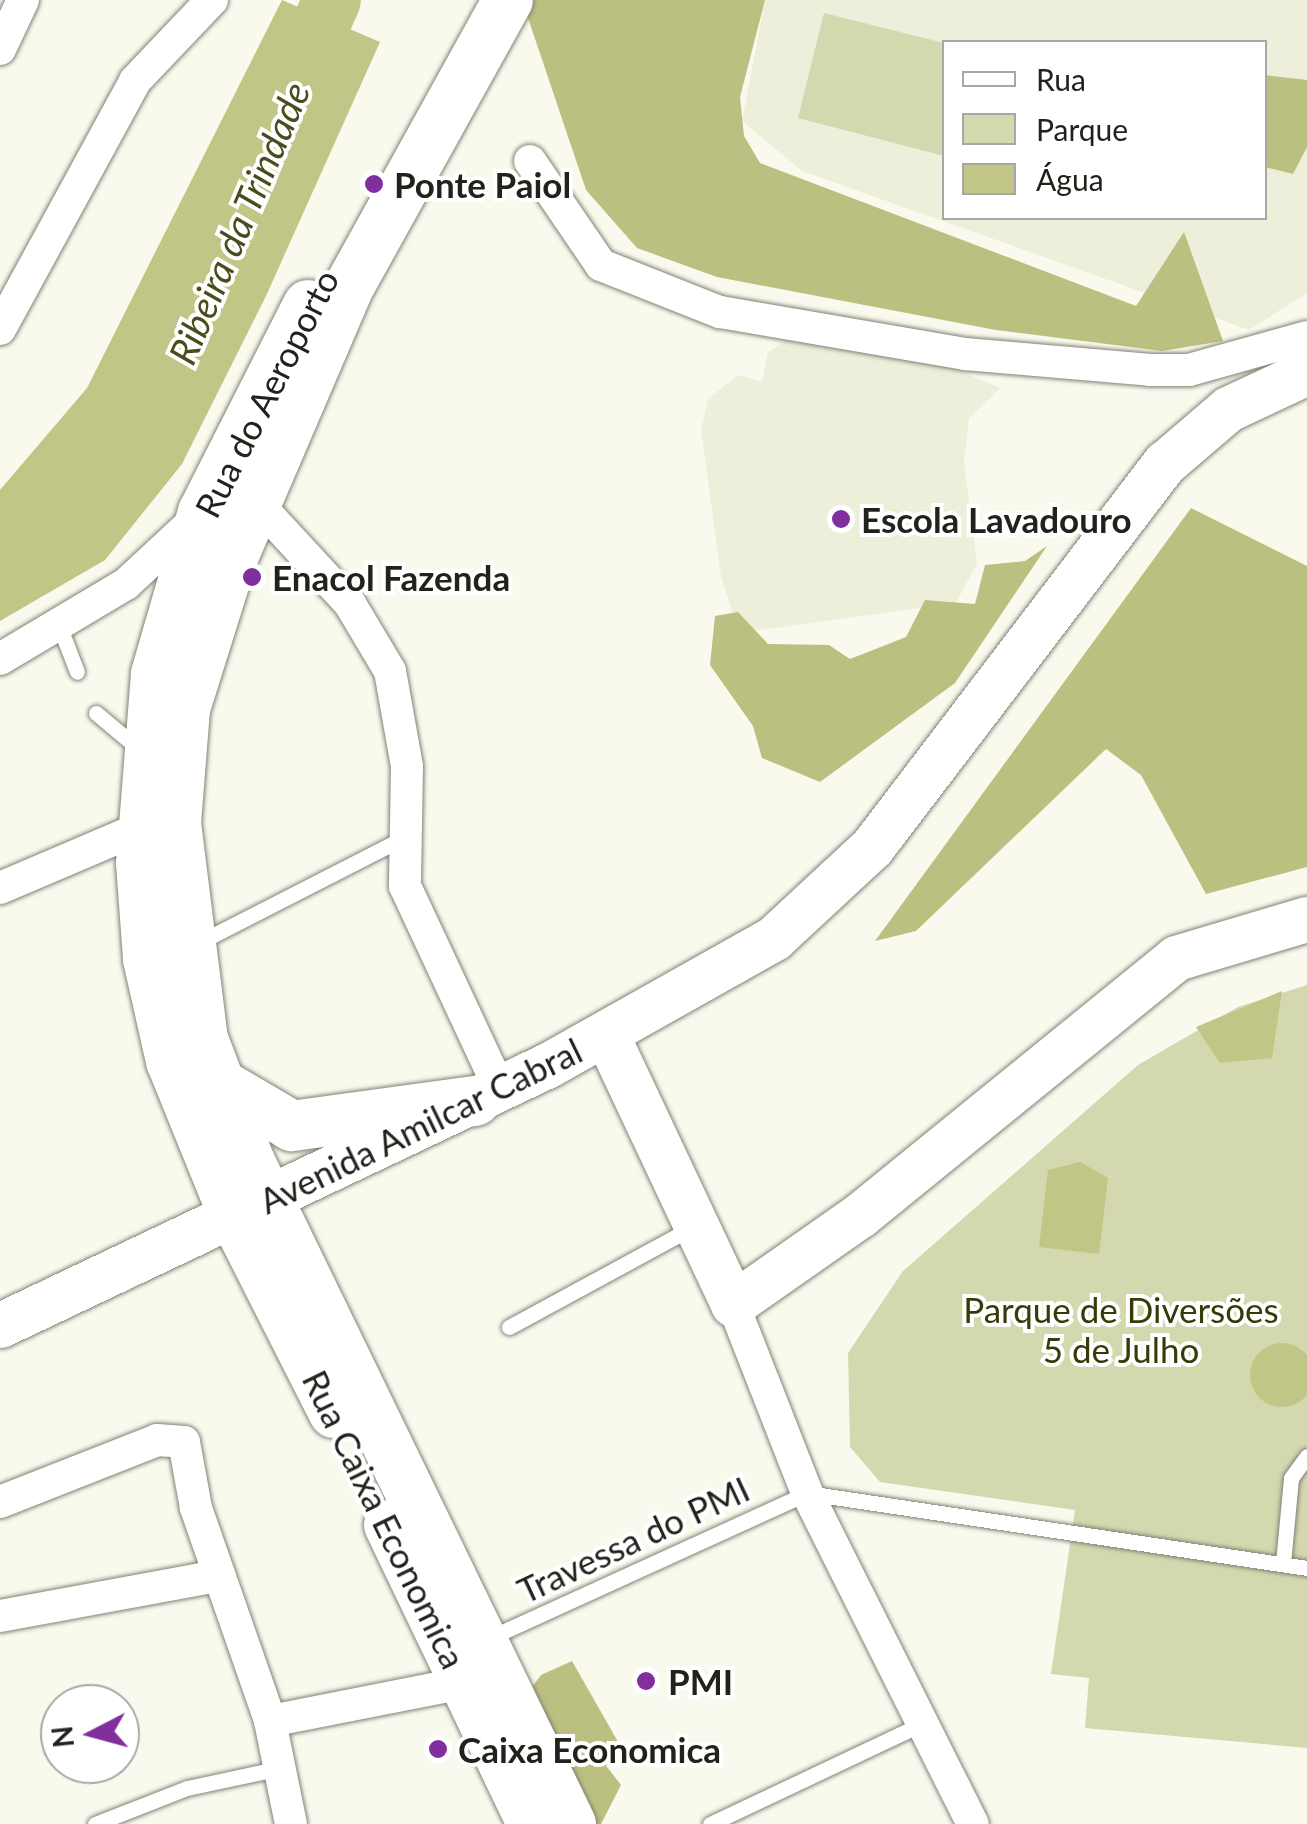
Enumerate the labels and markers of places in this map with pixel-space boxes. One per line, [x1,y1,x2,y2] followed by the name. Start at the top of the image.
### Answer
[394,163,571,205] place label: Ponte Paiol
[363,173,385,195] marker: Ponte Paiol
[861,498,1132,540] place label: Escola Lavadouro
[830,508,852,530] marker: Escola Lavadouro
[272,556,510,598] place label: Enacol Fazenda
[241,566,263,588] marker: Enacol Fazenda
[668,1660,733,1702] place label: PMI
[633,1668,659,1694] marker: PMI
[458,1728,721,1770] place label: Caixa Economica
[427,1738,449,1760] marker: Caixa Economica

